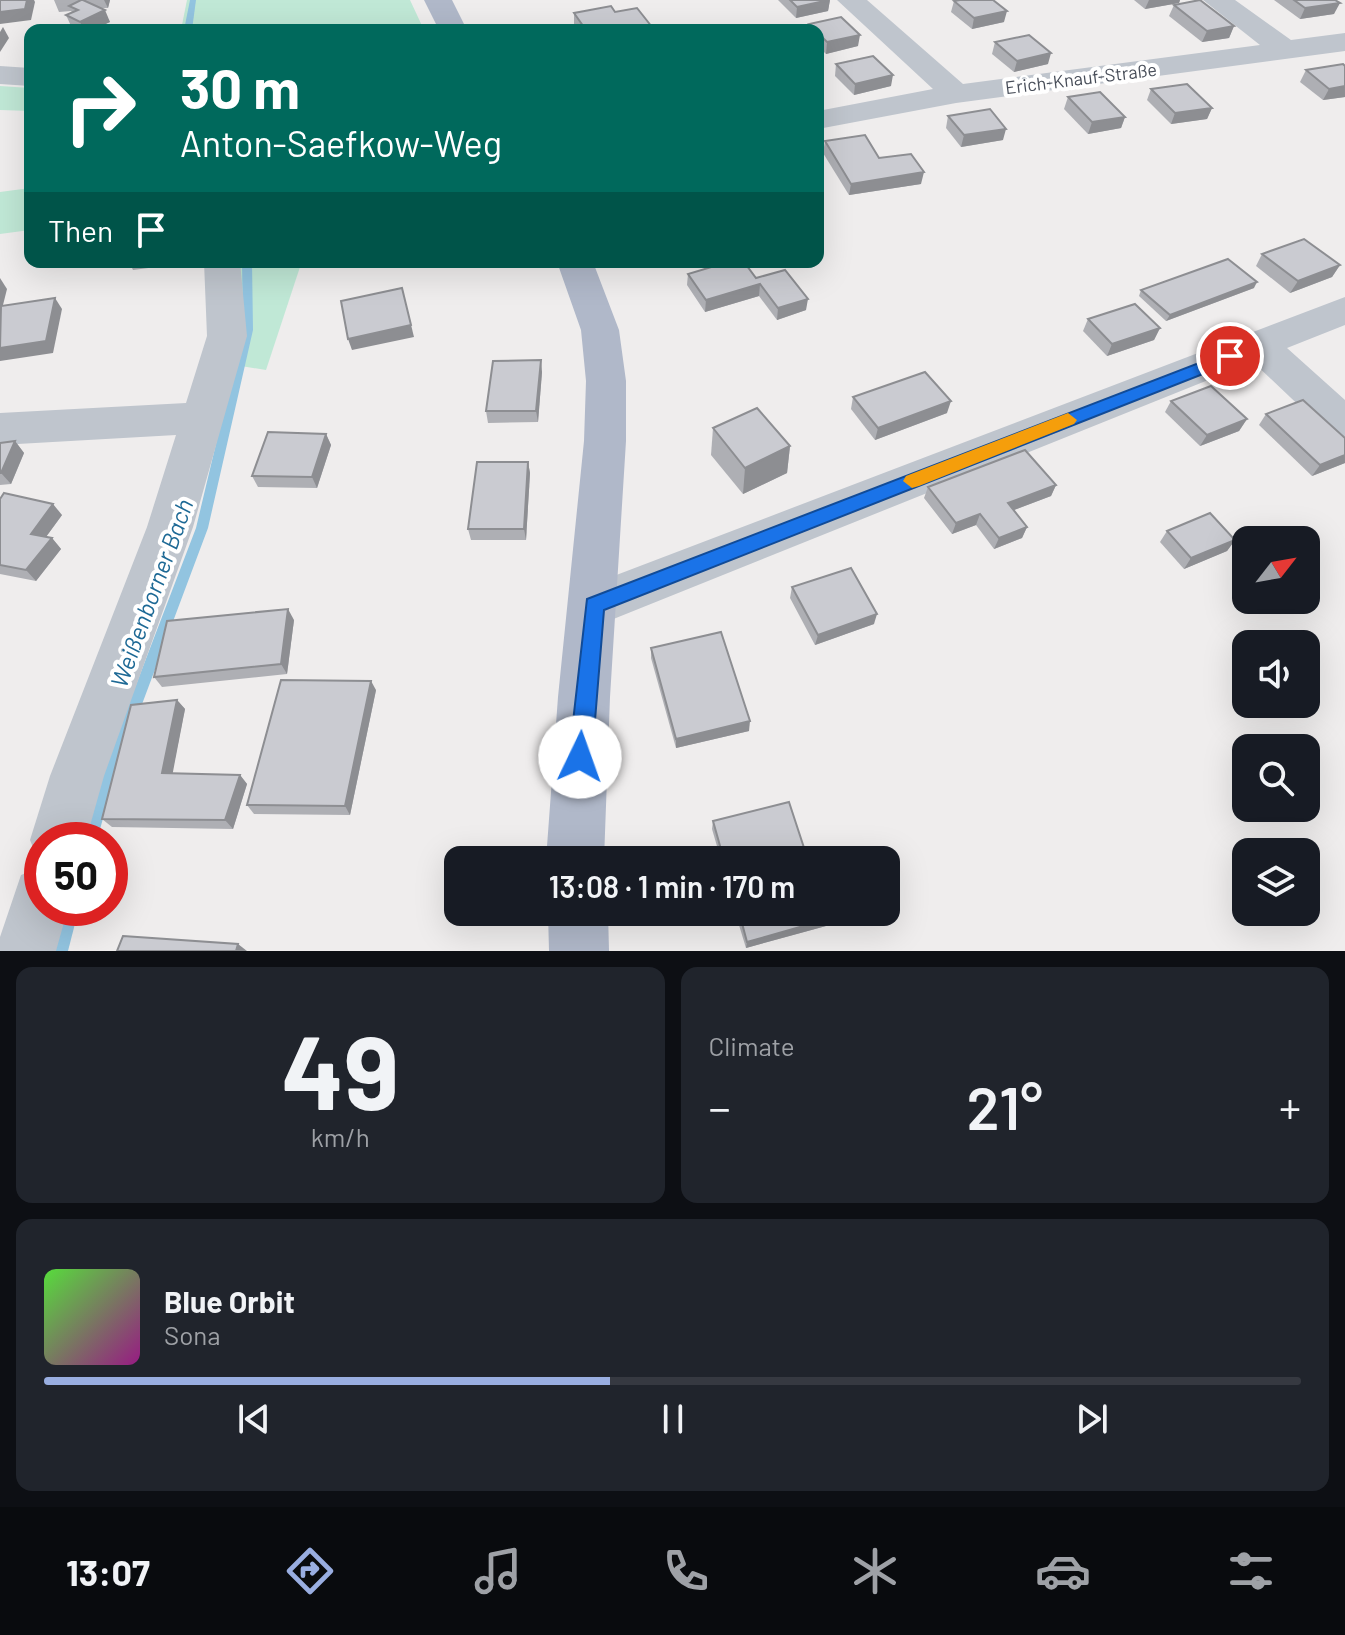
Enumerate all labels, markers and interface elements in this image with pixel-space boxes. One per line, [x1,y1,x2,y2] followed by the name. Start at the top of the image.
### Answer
[180,53,300,120] text: 30 m
[48,56,152,160] icon: right
[1004,58,1158,98] street label: Erich-Knauf-Straße
[180,121,502,164] text: Anton-Saefkow-Weg
[129,208,173,252] icon: arrive
[48,212,113,248] text: Then
[1196,322,1264,390] pin
[1208,334,1252,378] icon: arrive
[103,495,199,691] water label: Weißenborner Bach
[1232,526,1320,614] north arrow
[1232,526,1320,926] map controls
[1232,630,1320,718] button: sound
[538,715,622,799] position arrow
[1232,734,1320,822] button: search
[24,822,128,926] speed limit sign: 50
[1232,838,1320,926] button: layers
[549,868,795,904] text: 13:08 · 1 min · 170 m
[281,1006,399,1131] text: 49
[709,1030,795,1061] text: Climate
[967,1070,1043,1142] text: 21°
[709,1080,731,1133] text: −
[1279,1080,1301,1133] text: +
[311,1121,370,1152] text: km/h
[164,1283,295,1319] text: Blue Orbit
[164,1319,221,1350] text: Sona
[232,1397,276,1441] icon: previous
[651,1397,695,1441] icon: pause
[1070,1397,1114,1441] icon: next
[282,1543,338,1599] icon: directions
[470,1543,526,1599] icon: music
[658,1543,714,1599] icon: phone
[847,1543,903,1599] icon: climate
[1035,1543,1091,1599] icon: car
[1223,1543,1279,1599] icon: filters
[66,1550,150,1593] text: 13:07

